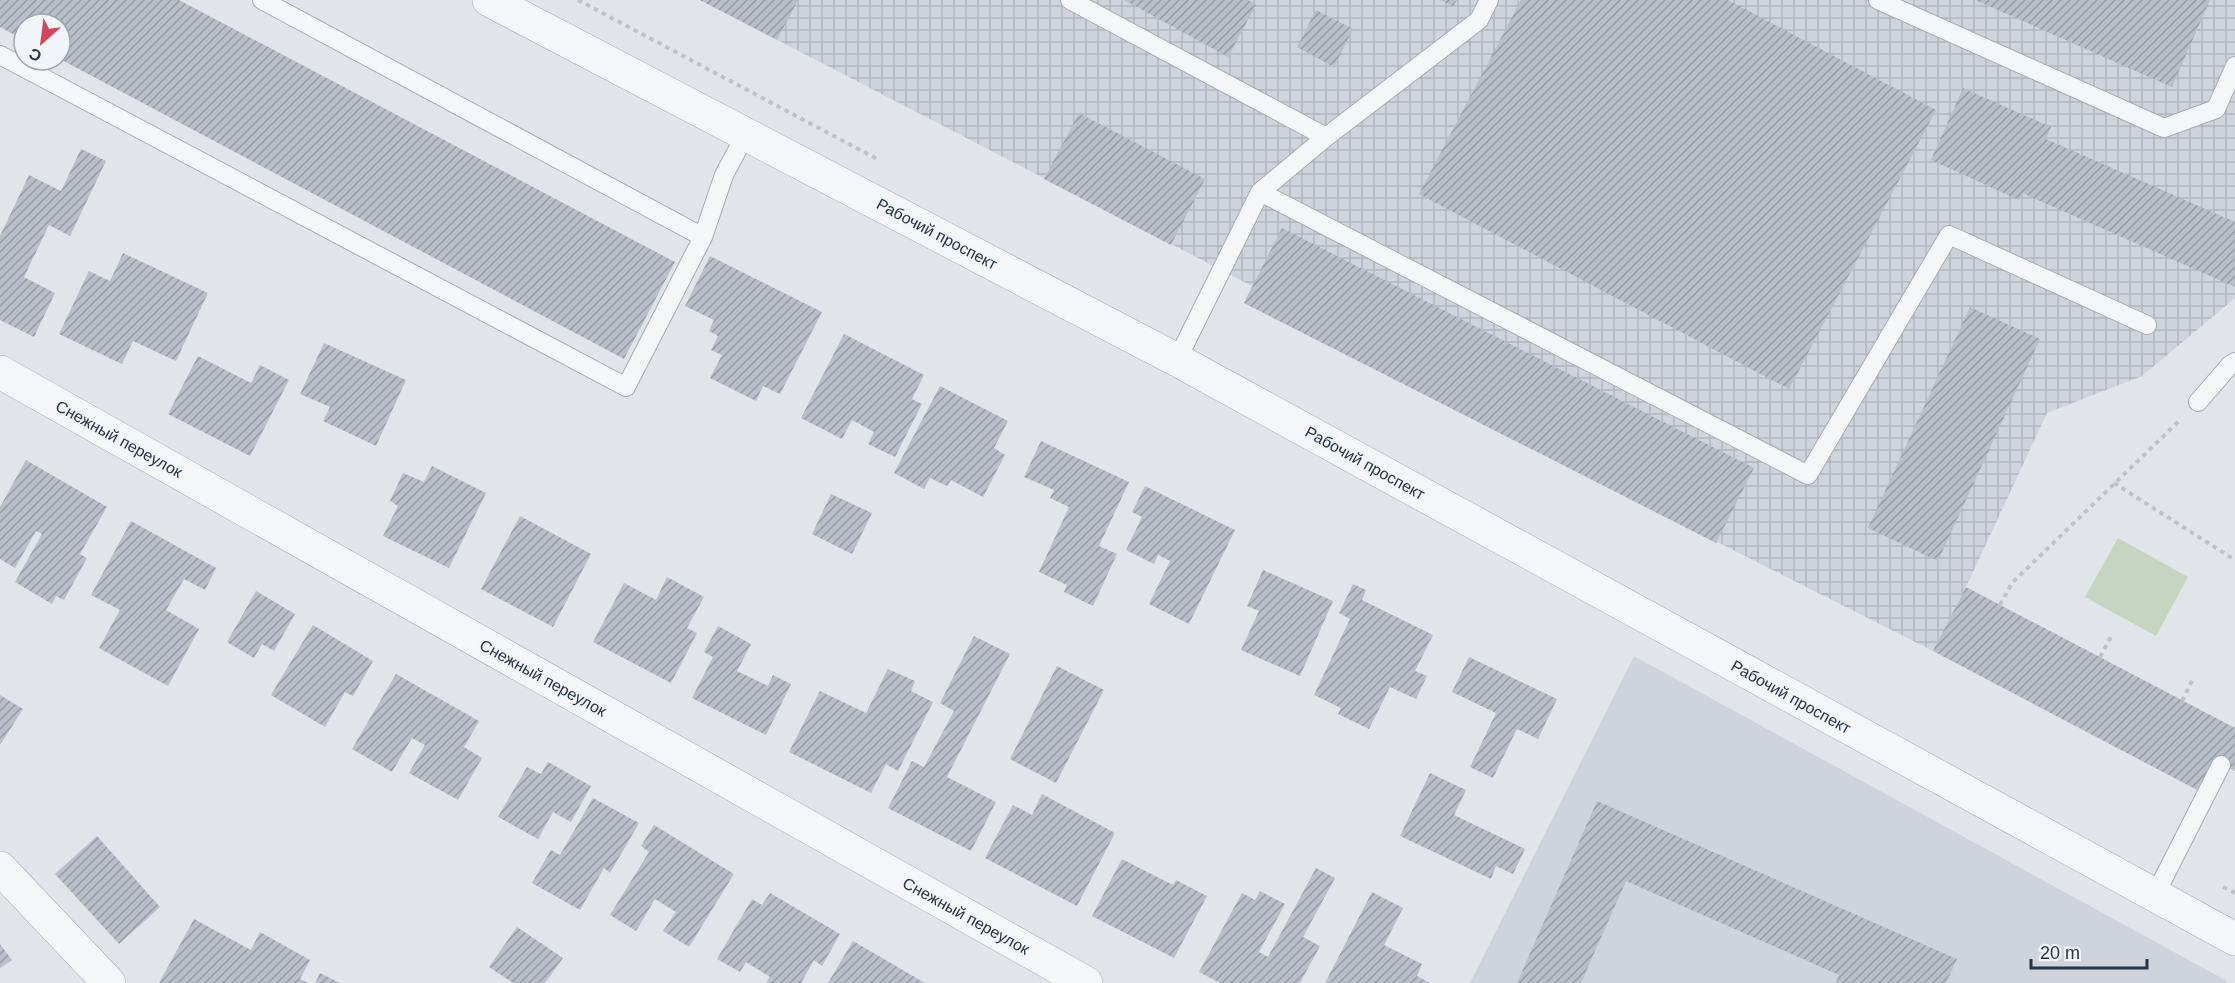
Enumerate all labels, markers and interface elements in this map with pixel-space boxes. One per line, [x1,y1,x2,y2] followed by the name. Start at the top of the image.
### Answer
[12,12,72,72] north arrow
[26,44,44,65] text: С
[874,195,1001,273] street label: Рабочий проспект
[53,397,186,481] street label: Снежный переулок
[1302,423,1428,503] street label: Рабочий проспект
[477,636,610,720] street label: Снежный переулок
[1728,657,1854,737] street label: Рабочий проспект
[900,874,1033,958] street label: Снежный переулок
[2031,932,2146,970] scale bar
[2040,943,2080,963] text: 20 m

